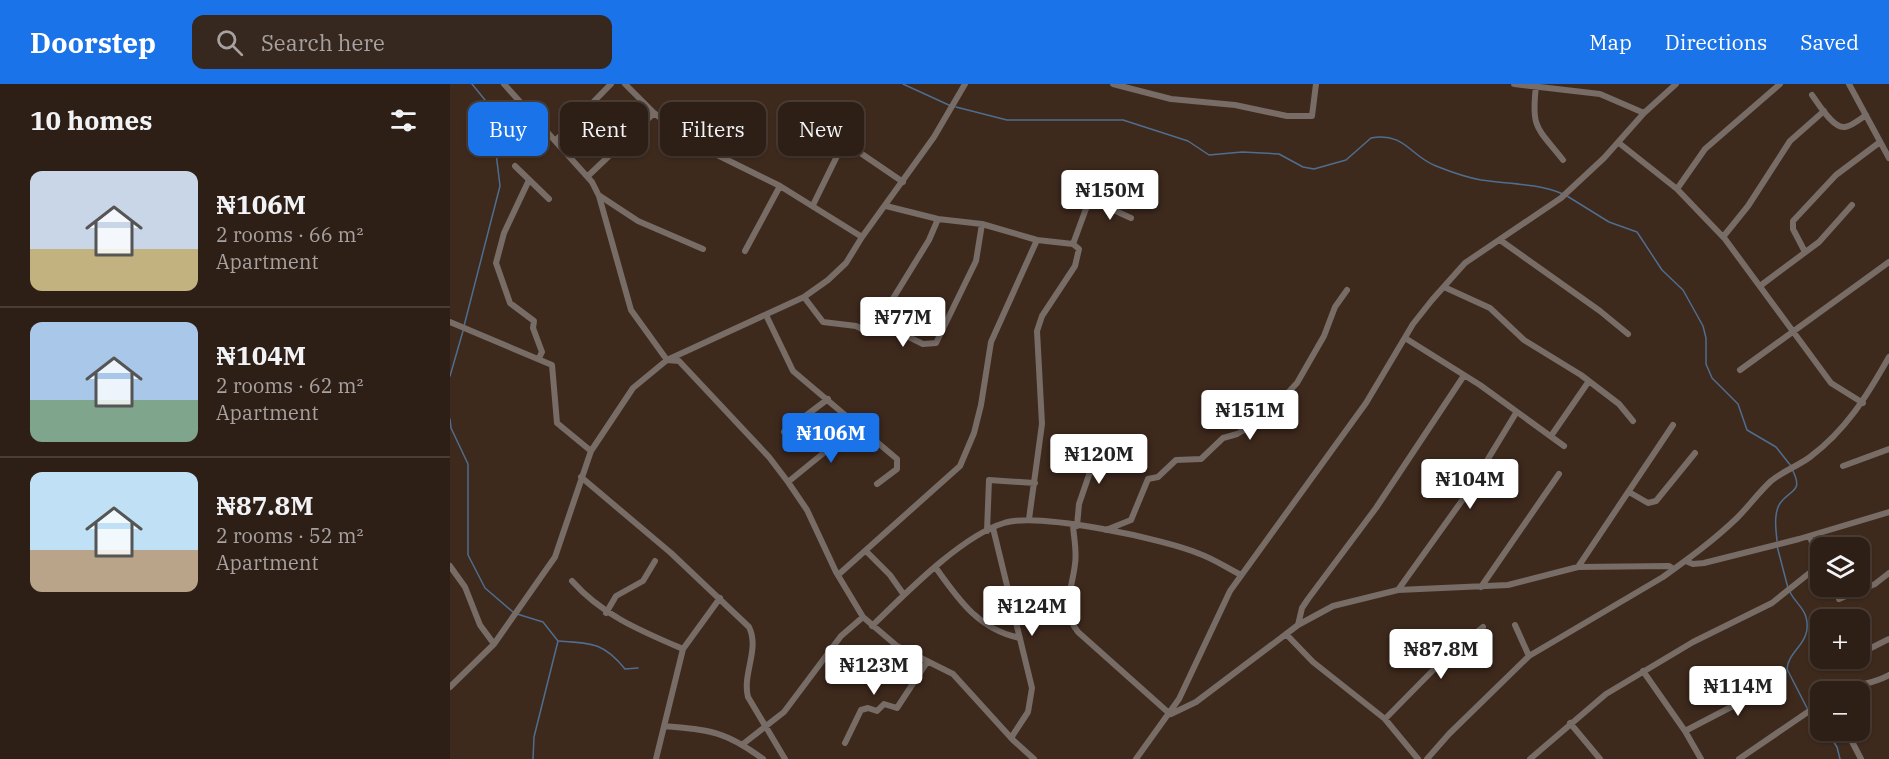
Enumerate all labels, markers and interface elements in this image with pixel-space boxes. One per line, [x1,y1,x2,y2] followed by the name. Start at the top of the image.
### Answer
[192,15,612,69] search box
[30,24,156,61] text: Doorstep
[213,26,246,59] icon: search
[261,28,385,57] text: Search here
[1589,28,1632,56] text: Map
[1665,28,1767,56] text: Directions
[1800,28,1859,56] text: Saved
[468,102,548,156] chip: Buy
[560,102,648,156] chip: Rent
[660,102,766,156] chip: Filters
[778,102,864,156] chip: New
[30,103,152,137] text: 10 homes
[387,104,420,137] icon: filters
[1068,170,1152,221] pin: ₦150M
[1075,176,1145,203] text: ₦150M
[216,187,306,221] text: ₦106M
[78,195,150,267] icon: home
[216,221,363,248] text: 2 rooms · 66 m²
[216,248,319,275] text: Apartment
[867,297,939,348] pin: ₦77M
[874,303,932,330] text: ₦77M
[216,338,306,372] text: ₦104M
[78,346,150,418] icon: home
[216,372,363,399] text: 2 rooms · 62 m²
[1208,390,1292,441] pin: ₦151M
[1215,396,1285,423] text: ₦151M
[216,399,319,426] text: Apartment
[789,413,873,464] pin: ₦106M
[796,419,866,446] text: ₦106M
[1057,434,1141,485] pin: ₦120M
[1064,440,1134,467] text: ₦120M
[1428,459,1512,510] pin: ₦104M
[1435,465,1505,492] text: ₦104M
[216,488,314,522] text: ₦87.8M
[78,496,150,568] icon: home
[216,522,363,549] text: 2 rooms · 52 m²
[1810,537,1870,741] map controls
[1810,537,1870,597] button: layers
[216,549,319,576] text: Apartment
[990,586,1074,637] pin: ₦124M
[997,592,1067,619] text: ₦124M
[1810,609,1870,669] button: +
[1392,629,1490,680] pin: ₦87.8M
[1404,635,1479,662] text: ₦87.8M
[832,645,916,696] pin: ₦123M
[839,651,909,678] text: ₦123M
[1696,666,1780,717] pin: ₦114M
[1703,672,1773,699] text: ₦114M
[1810,681,1870,741] button: −

